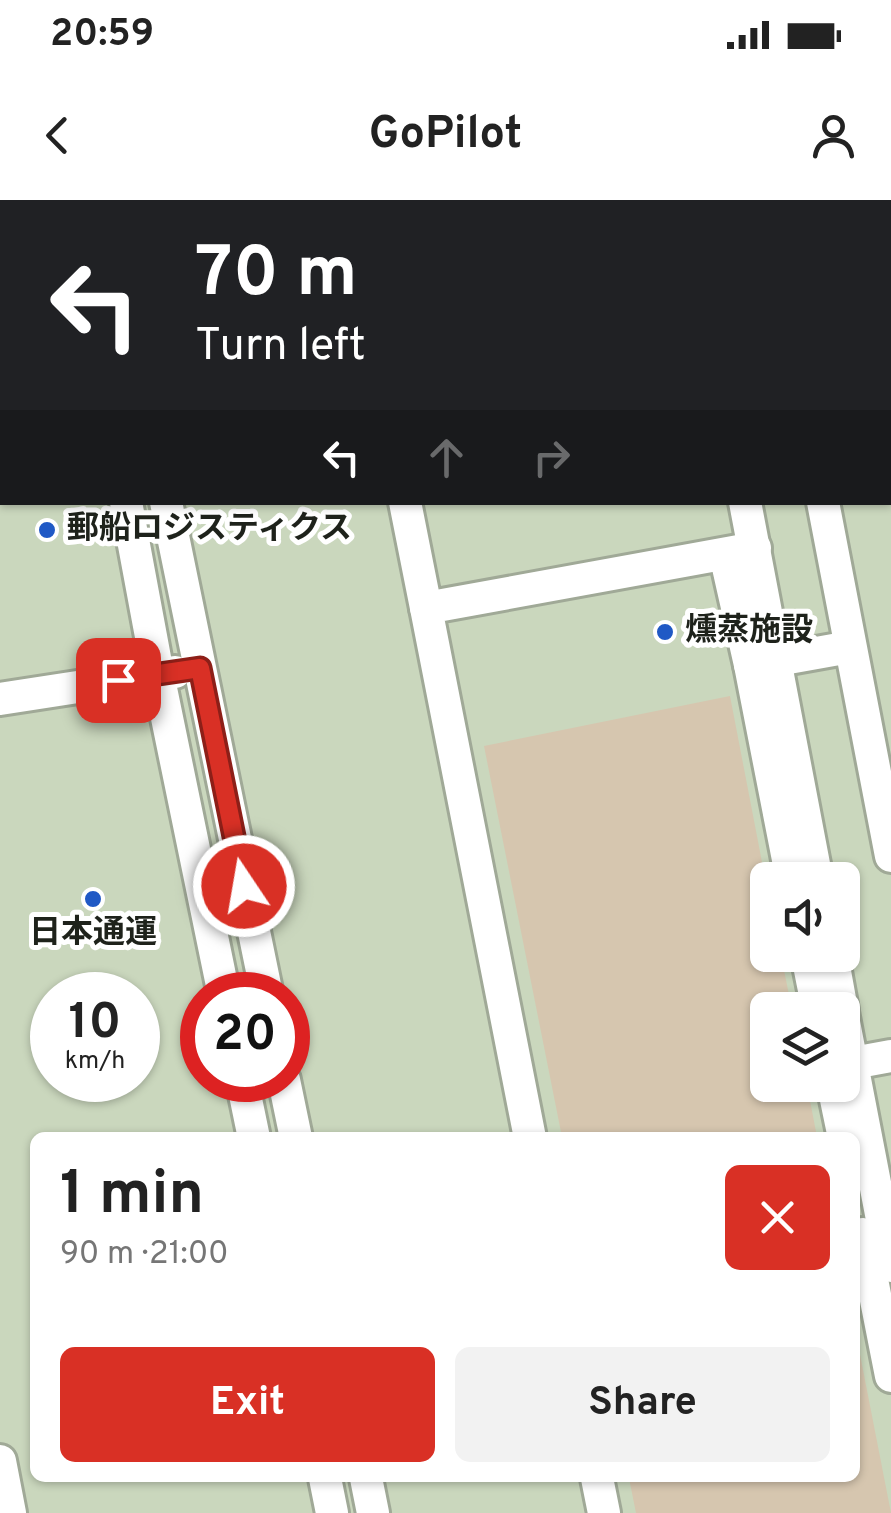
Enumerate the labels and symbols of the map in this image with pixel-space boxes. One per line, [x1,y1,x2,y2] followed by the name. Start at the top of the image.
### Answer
[67,510,352,550] place label: 郵船ロジスティクス
[36,519,58,541] marker: 郵船ロジスティクス
[685,612,813,652] place label: 燻蒸施設
[654,621,676,643] marker: 燻蒸施設
[76,638,161,723] pin
[192,834,296,938] position arrow
[82,888,104,910] marker: 日本通運
[29,914,157,954] place label: 日本通運
[180,972,310,1102] speed limit sign: 20

